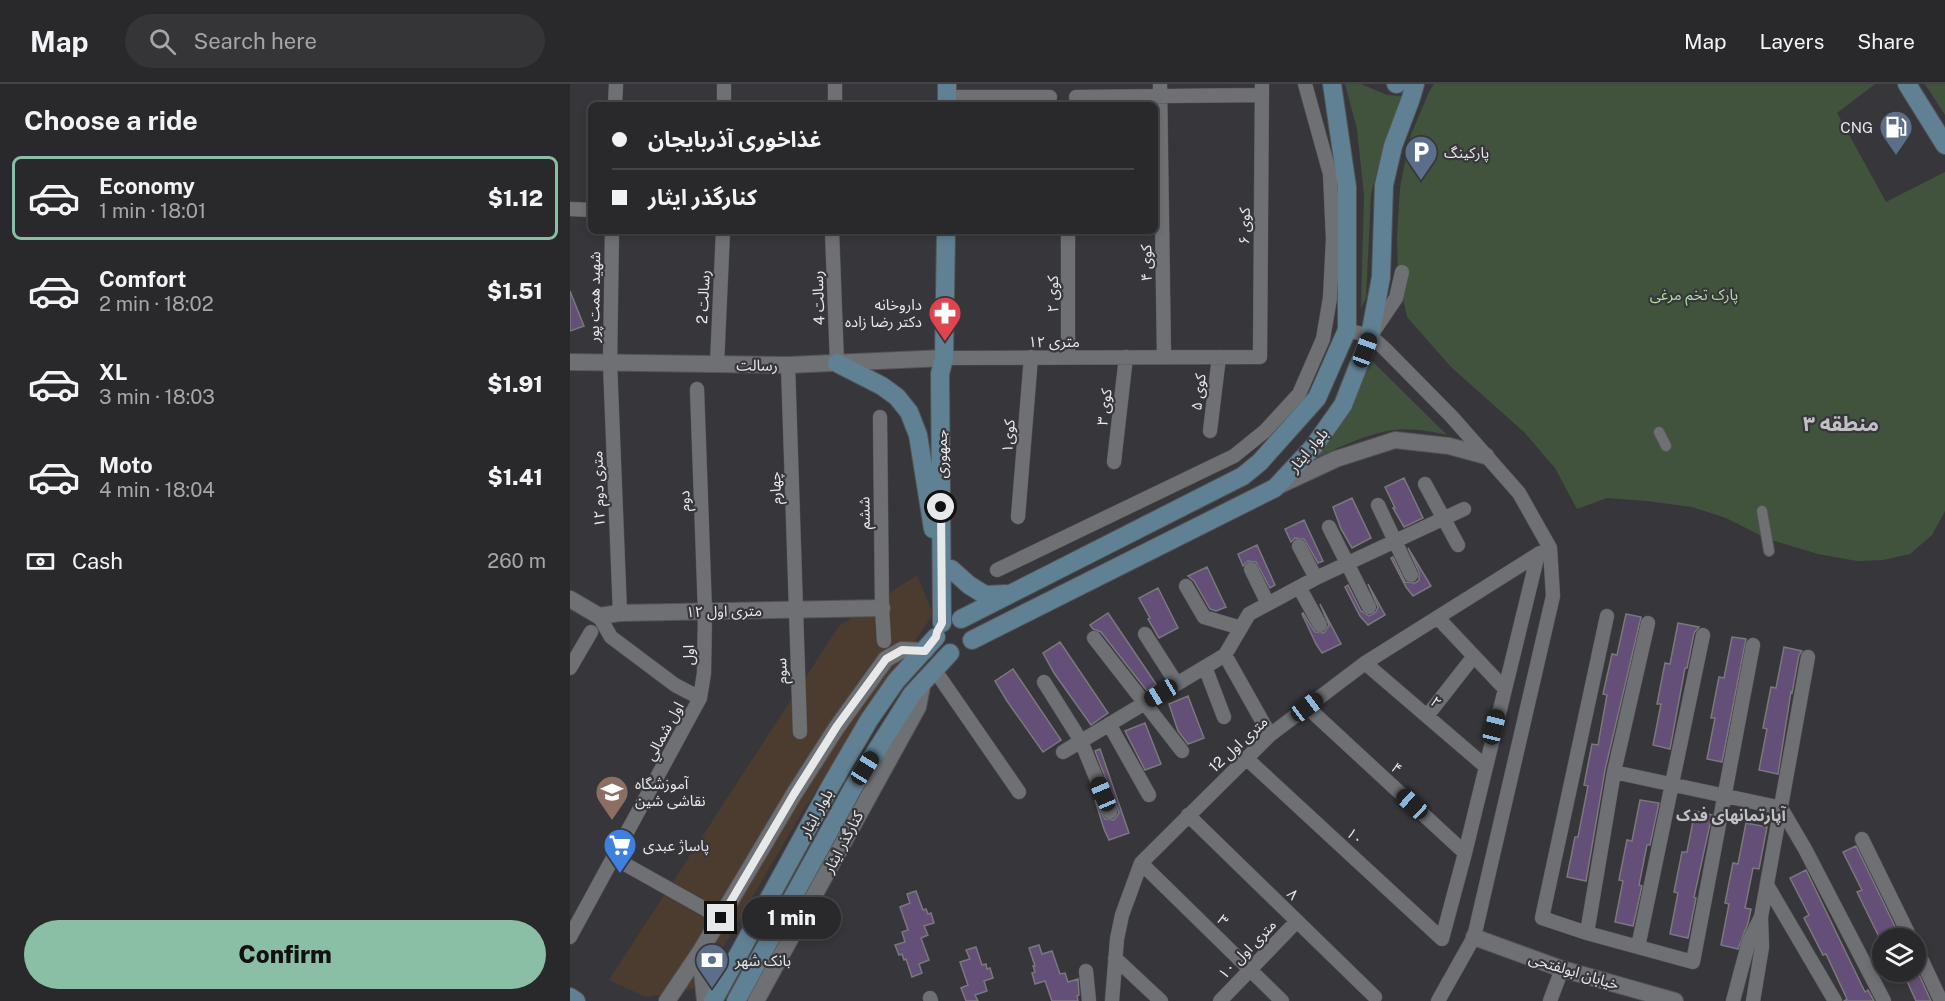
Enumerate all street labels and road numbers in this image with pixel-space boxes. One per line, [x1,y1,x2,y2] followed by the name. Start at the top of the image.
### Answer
[1235,207,1254,245] street label: کوی ۶
[1137,244,1156,282] street label: کوی ۴
[585,251,605,344] street label: شهید همت پور
[693,270,714,324] street label: رسالت 2
[809,270,828,326] street label: رسالت 4
[1044,275,1062,312] street label: کوی ۲
[1028,333,1080,351] street label: ۱۲ متری
[736,356,778,375] street label: رسالت
[1187,372,1210,411] street label: کوی ۵
[1093,387,1116,426] street label: کوی ۳
[998,418,1019,453] street label: کوی۱
[1284,425,1332,477] street label: بلوار ایثار
[933,429,951,479] street label: جمهوری
[588,450,611,527] street label: ۱۲ متری دوم
[766,471,787,505] street label: چهارم
[675,490,696,512] street label: دوم
[855,496,876,530] street label: ششم
[686,602,762,621] street label: ۱۲ متری اول
[680,645,698,665] street label: اول
[772,657,793,684] street label: سوم
[1427,693,1445,711] street label: ۲
[641,699,690,765] street label: اول شمالي
[1205,713,1271,776] street label: 12 متری اول
[1388,759,1406,777] street label: ۴
[796,786,837,841] street label: بلوار ایثار
[819,808,868,877] street label: کنارگذر ایثار
[1343,824,1367,848] street label: ۱۰
[1284,885,1302,903] street label: ۸
[1214,911,1232,929] street label: ۳
[1214,916,1280,983] street label: ۱۰ متری اول
[1527,949,1621,994] street label: خیابان ابولفتحی

